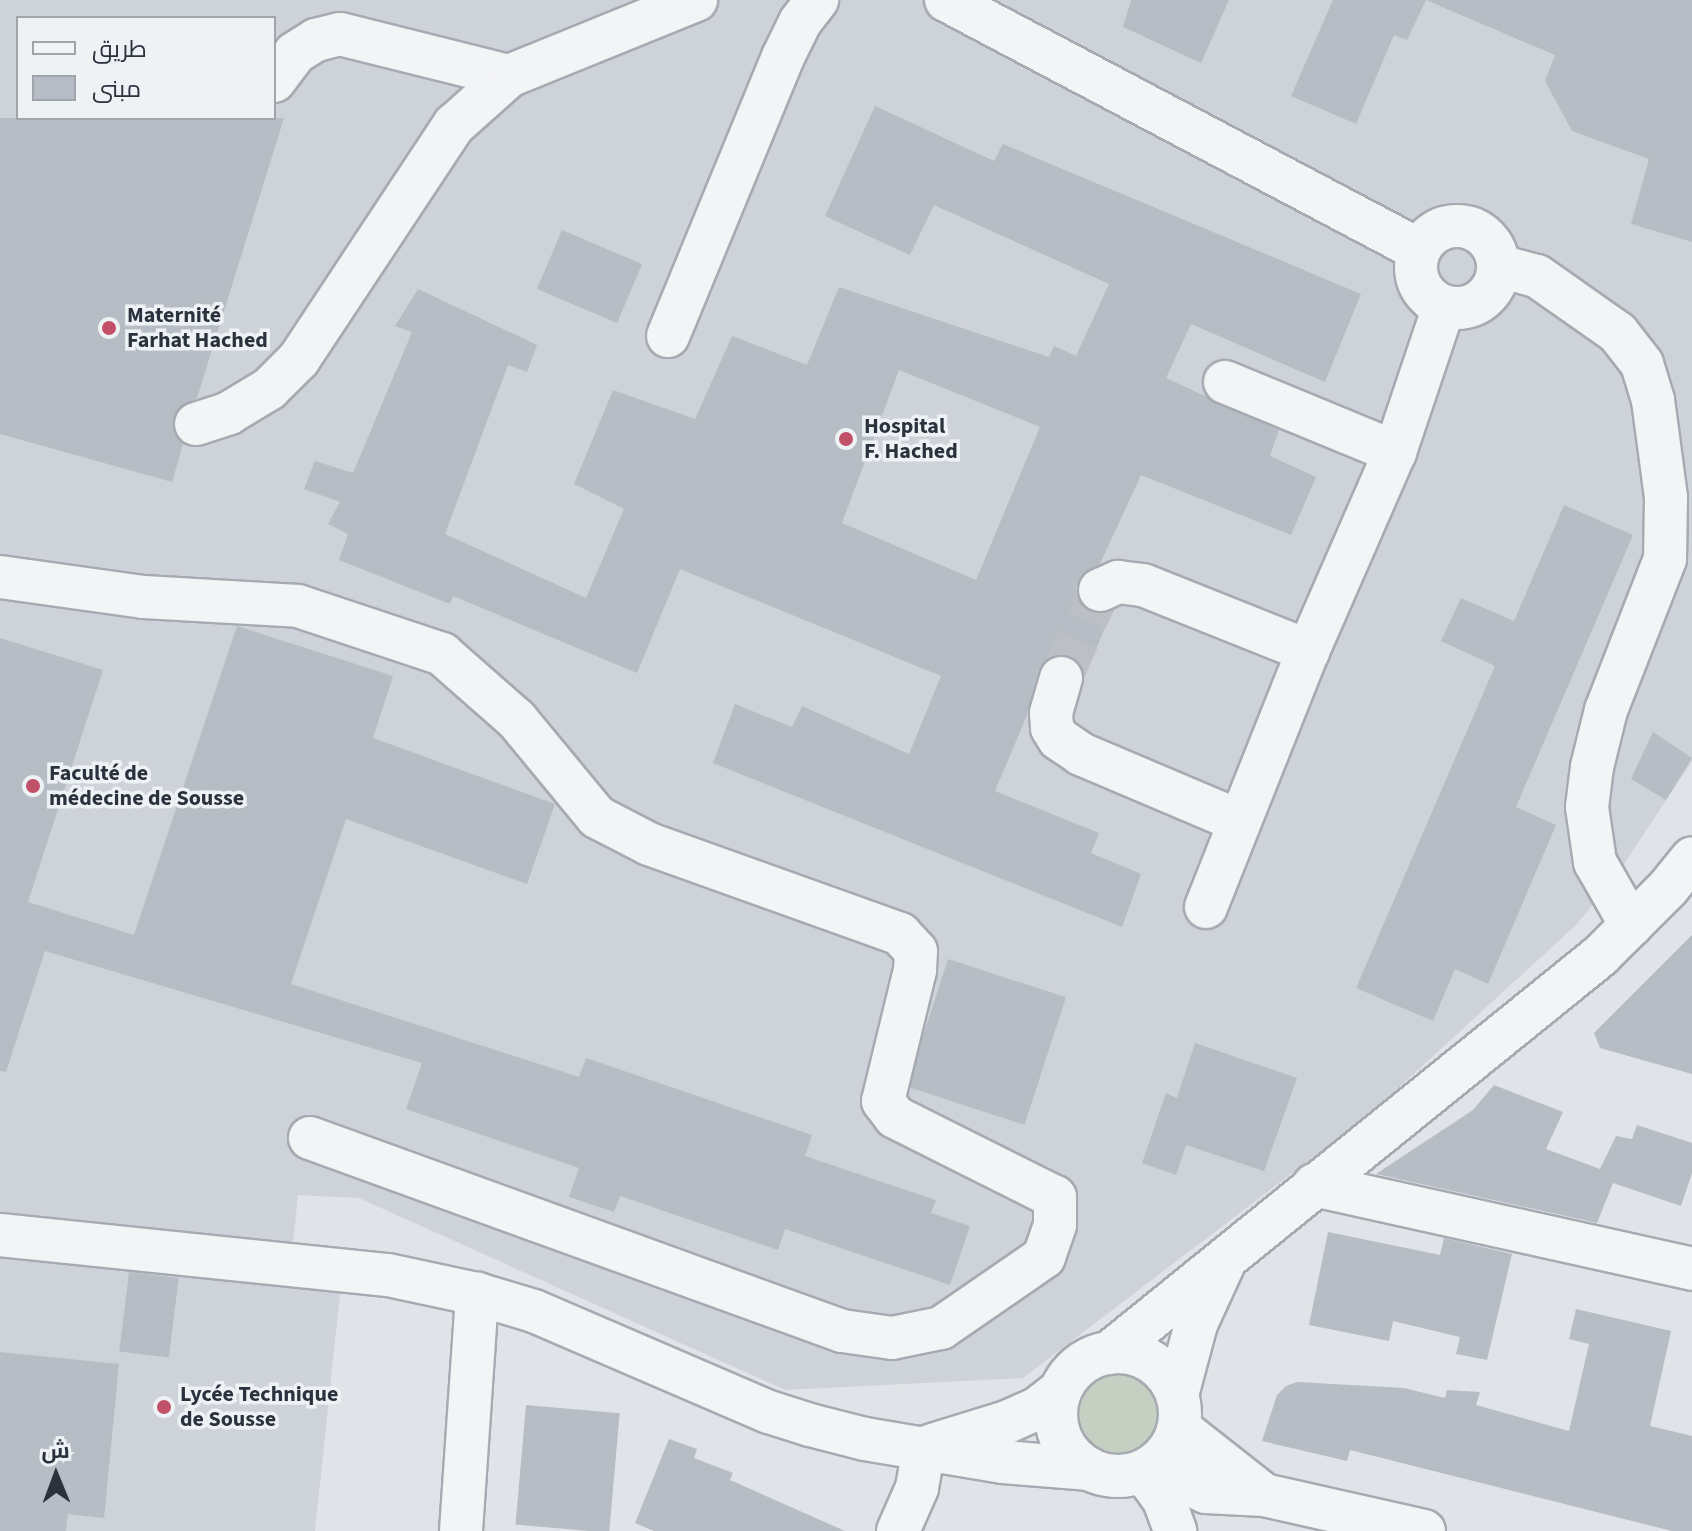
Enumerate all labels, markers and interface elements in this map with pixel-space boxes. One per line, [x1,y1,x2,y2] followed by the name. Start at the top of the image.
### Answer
[16,16,276,120] legend
[92,32,147,67] text: طريق
[92,72,141,107] text: مبنى
[127,302,268,354] place label: Maternité Farhat Hached
[98,317,120,339] marker: Maternité Farhat Hached
[864,413,958,464] place label: Hospital F. Hached
[835,428,857,450] marker: Hospital F. Hached
[49,760,244,812] place label: Faculté de médecine de Sousse
[24,777,42,795] marker: Faculté de médecine de Sousse
[180,1381,338,1432] place label: Lycée Technique de Sousse
[155,1398,173,1416] marker: Lycée Technique de Sousse
[16,1435,96,1515] north arrow
[41,1435,70,1467] text: ش

